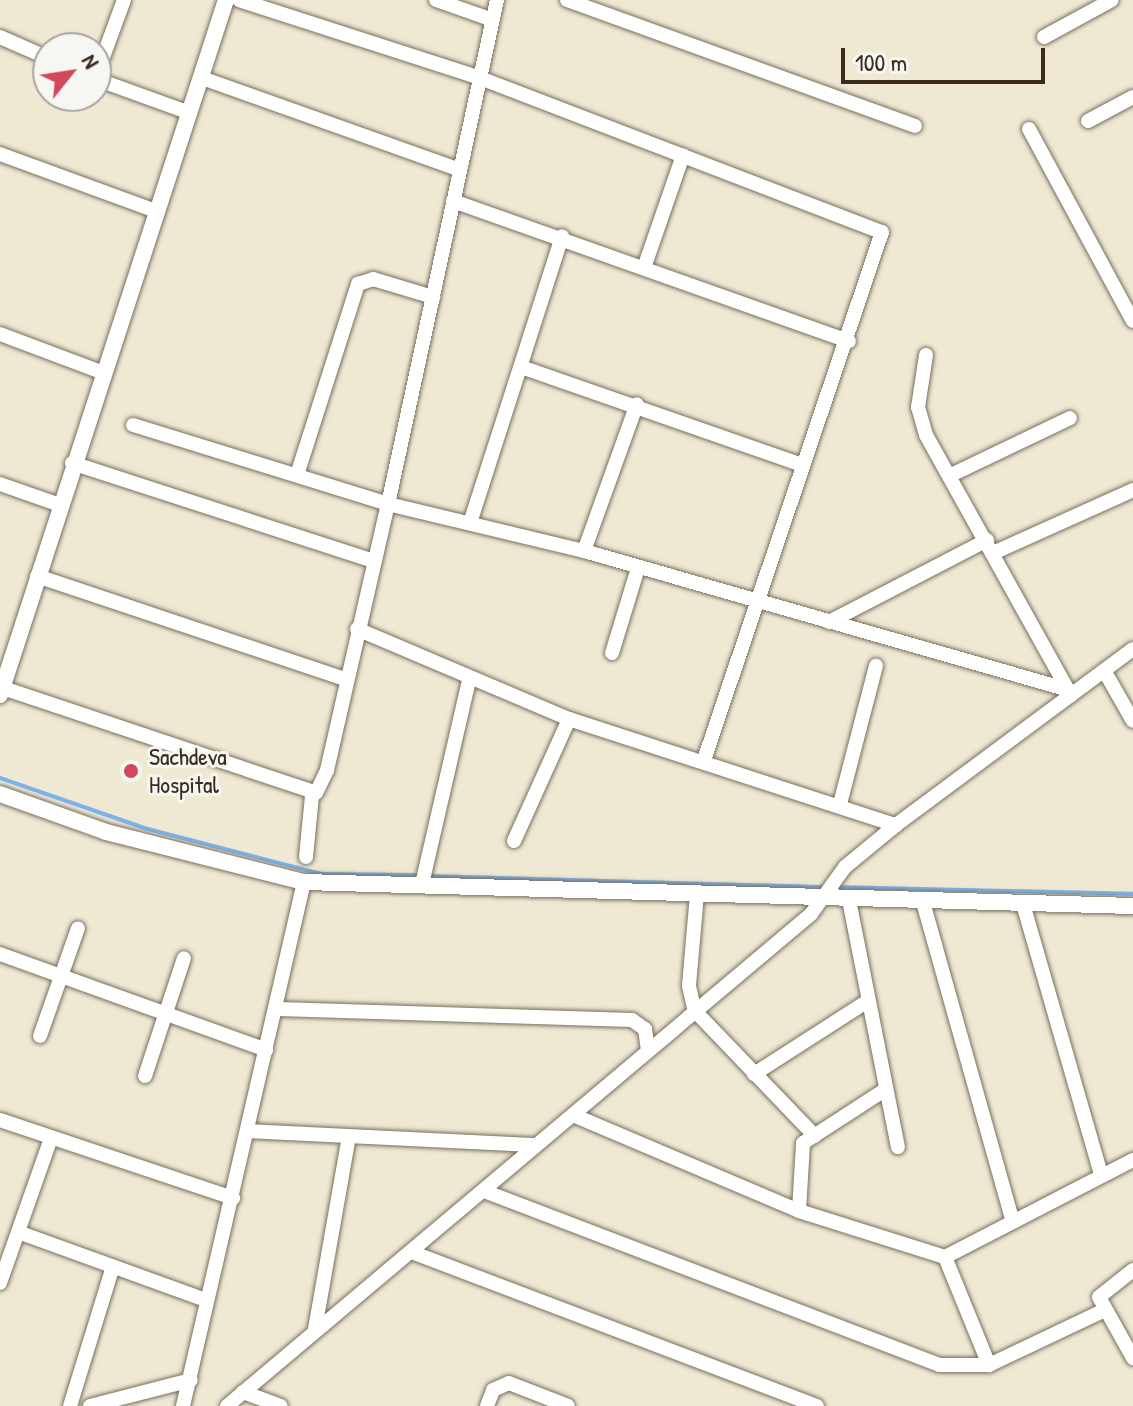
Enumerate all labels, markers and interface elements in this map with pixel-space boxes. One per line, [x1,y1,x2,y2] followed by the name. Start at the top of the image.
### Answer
[32,32,112,112] north arrow
[845,32,1049,82] scale bar
[855,46,907,78] text: 100 m
[75,48,107,74] text: N
[149,743,227,799] place label: Sachdeva Hospital
[120,760,142,782] marker: Sachdeva Hospital

